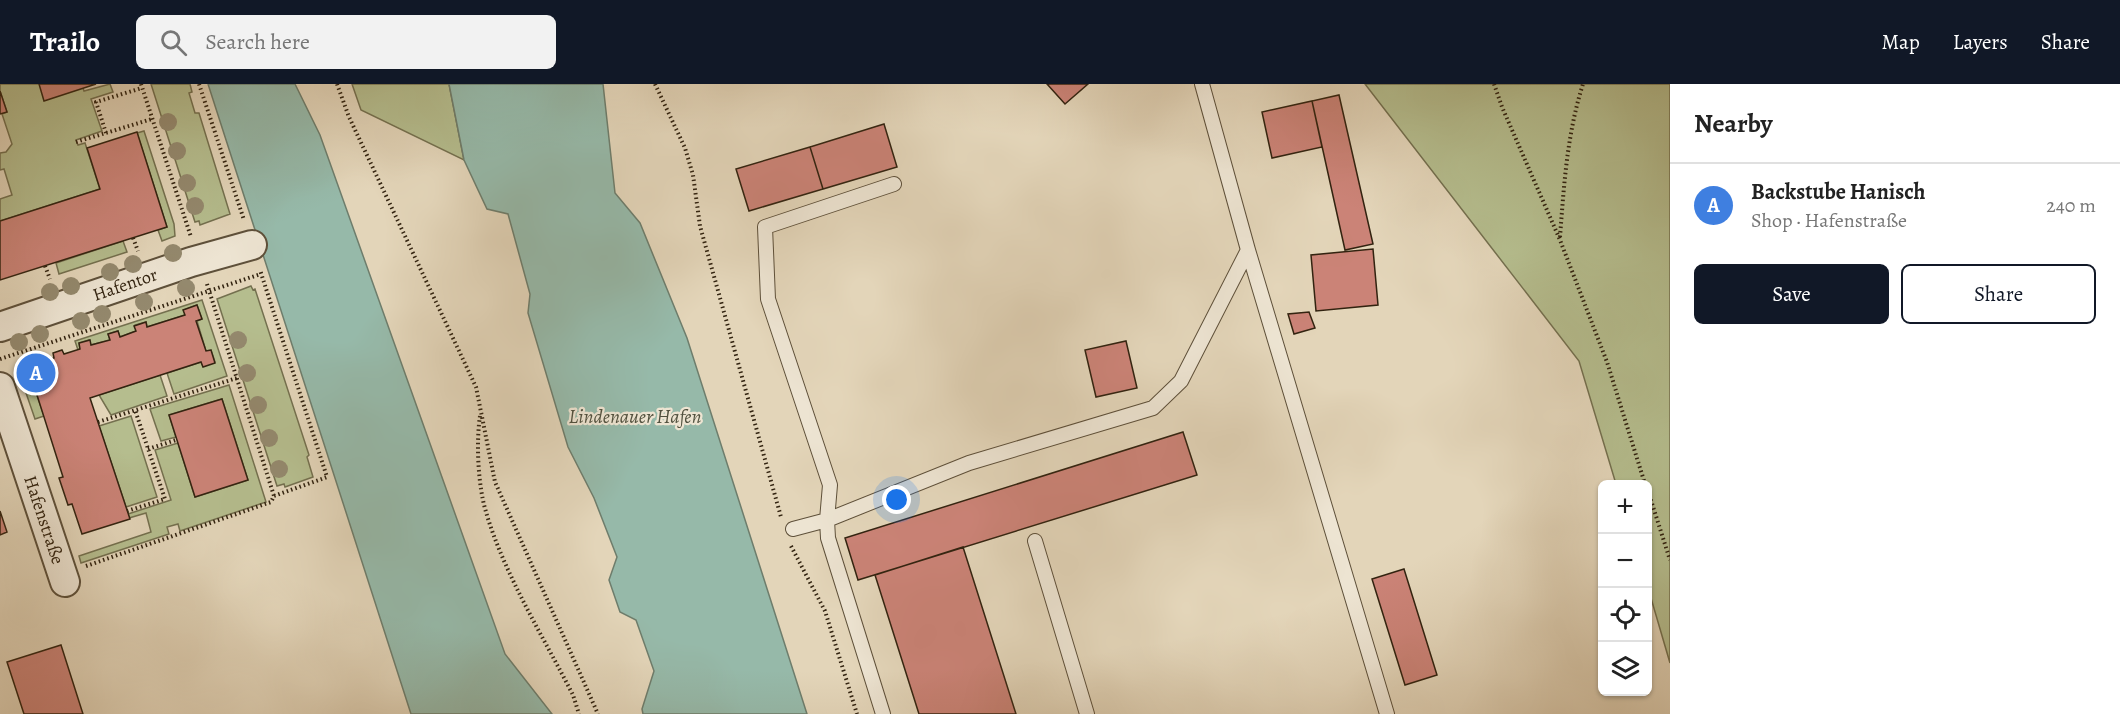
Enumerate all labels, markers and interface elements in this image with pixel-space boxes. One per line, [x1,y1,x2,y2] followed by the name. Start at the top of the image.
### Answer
[136,15,556,69] search box
[30,23,100,61] text: Trailo
[157,26,190,59] icon: search
[205,27,310,57] text: Search here
[1881,28,1920,56] text: Map
[1953,28,2008,56] text: Layers
[2041,28,2090,56] text: Share
[1694,106,1773,141] text: Nearby
[1751,177,1926,207] text: Backstube Hanisch
[1707,192,1720,219] text: A
[2046,192,2096,219] text: 240 m
[1751,207,1907,234] text: Shop · Hafenstraße
[89,262,161,307] street label: Hafentor
[1694,264,1889,324] button: Save
[1901,264,2096,324] button: Share
[16,350,56,396] pin: A
[569,403,702,430] water label: Lindenauer Hafen
[18,472,70,567] street label: Hafenstraße
[1598,480,1652,696] map controls
[1598,480,1652,534] button: +
[882,485,911,514] your location
[1598,534,1652,588] button: −
[1598,588,1652,642] button: locate
[1598,642,1652,696] button: layers

